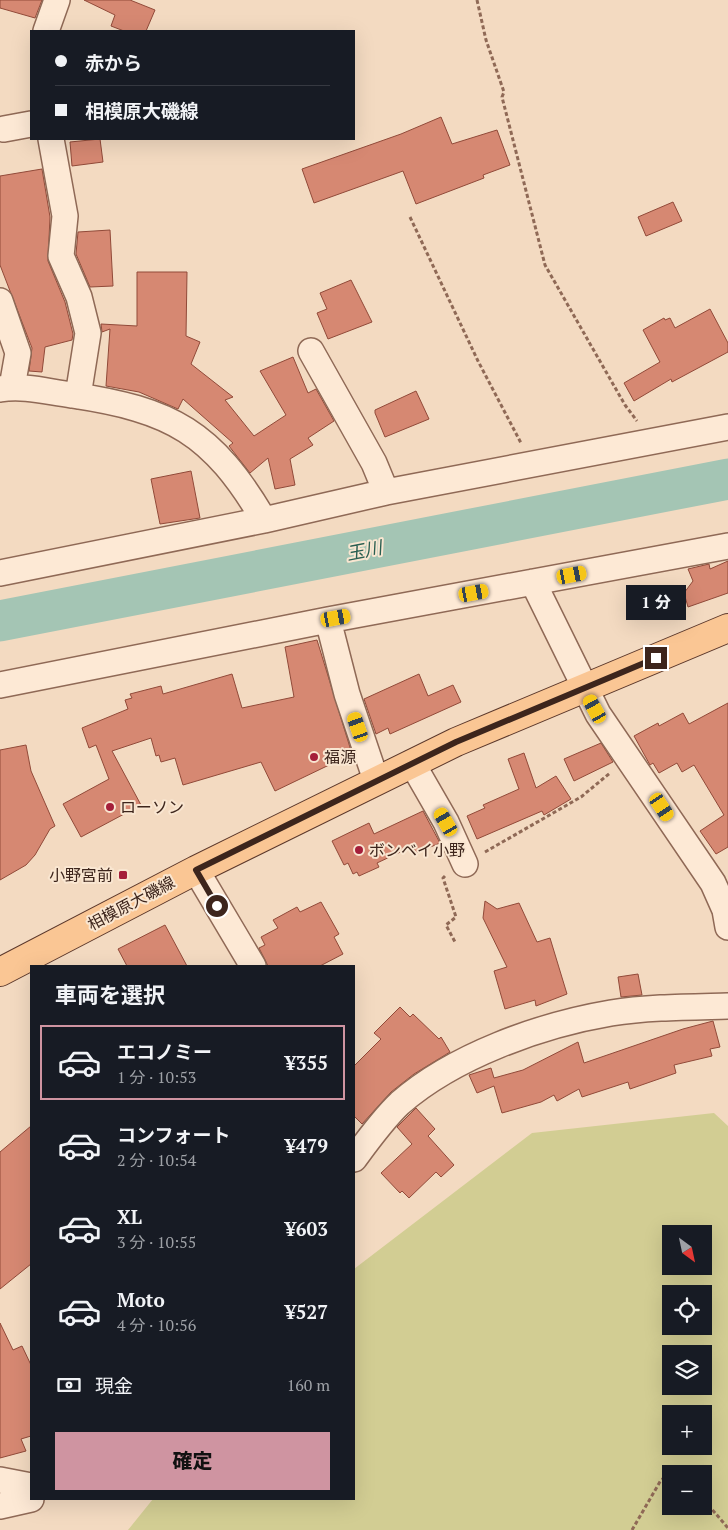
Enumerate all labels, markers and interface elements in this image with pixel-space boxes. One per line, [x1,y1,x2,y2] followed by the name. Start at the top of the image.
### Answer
[85,50,142,75] text: 赤から
[85,98,199,123] text: 相模原大磯線
[344,534,386,565] water label: 玉川
[555,565,588,585] car
[457,583,490,603] car
[626,586,686,620] callout: 1 分
[641,591,671,613] text: 1 分
[319,608,352,628] car
[645,647,667,669] route end
[581,692,608,726] car
[346,710,369,744] car
[324,746,356,768] place label: 福源
[308,751,320,763] marker: 福源
[647,790,676,824] car
[120,796,184,818] place label: ローソン
[104,801,116,813] marker: ローソン
[432,805,459,839] car
[369,839,465,861] place label: ボンベイ小野
[353,844,365,856] marker: ボンベイ小野
[49,864,113,886] place label: 小野宮前
[117,869,129,881] marker: 小野宮前
[83,871,179,935] street label: 相模原大磯線
[206,895,228,917] route start
[55,980,165,1009] text: 車両を選択
[117,1039,212,1064] text: エコノミー
[57,1040,102,1085] icon: car
[285,1050,328,1075] text: ¥355
[117,1066,196,1088] text: 1 分 · 10:53
[117,1122,230,1147] text: コンフォート
[57,1123,102,1168] icon: car
[285,1133,328,1158] text: ¥479
[117,1149,196,1171] text: 2 分 · 10:54
[117,1204,142,1229] text: XL
[57,1206,102,1251] icon: car
[285,1216,328,1241] text: ¥603
[662,1225,712,1275] north arrow
[662,1225,712,1515] map controls
[117,1231,196,1253] text: 3 分 · 10:55
[662,1285,712,1335] button: locate
[117,1287,165,1312] text: Moto
[57,1289,102,1334] icon: car
[285,1299,328,1324] text: ¥527
[117,1314,196,1336] text: 4 分 · 10:56
[662,1345,712,1395] button: layers
[55,1371,83,1399] icon: cash
[95,1373,133,1398] text: 現金
[287,1374,330,1396] text: 160 m
[662,1405,712,1455] button: +
[55,1432,330,1490] button: 確定
[662,1465,712,1515] button: −

